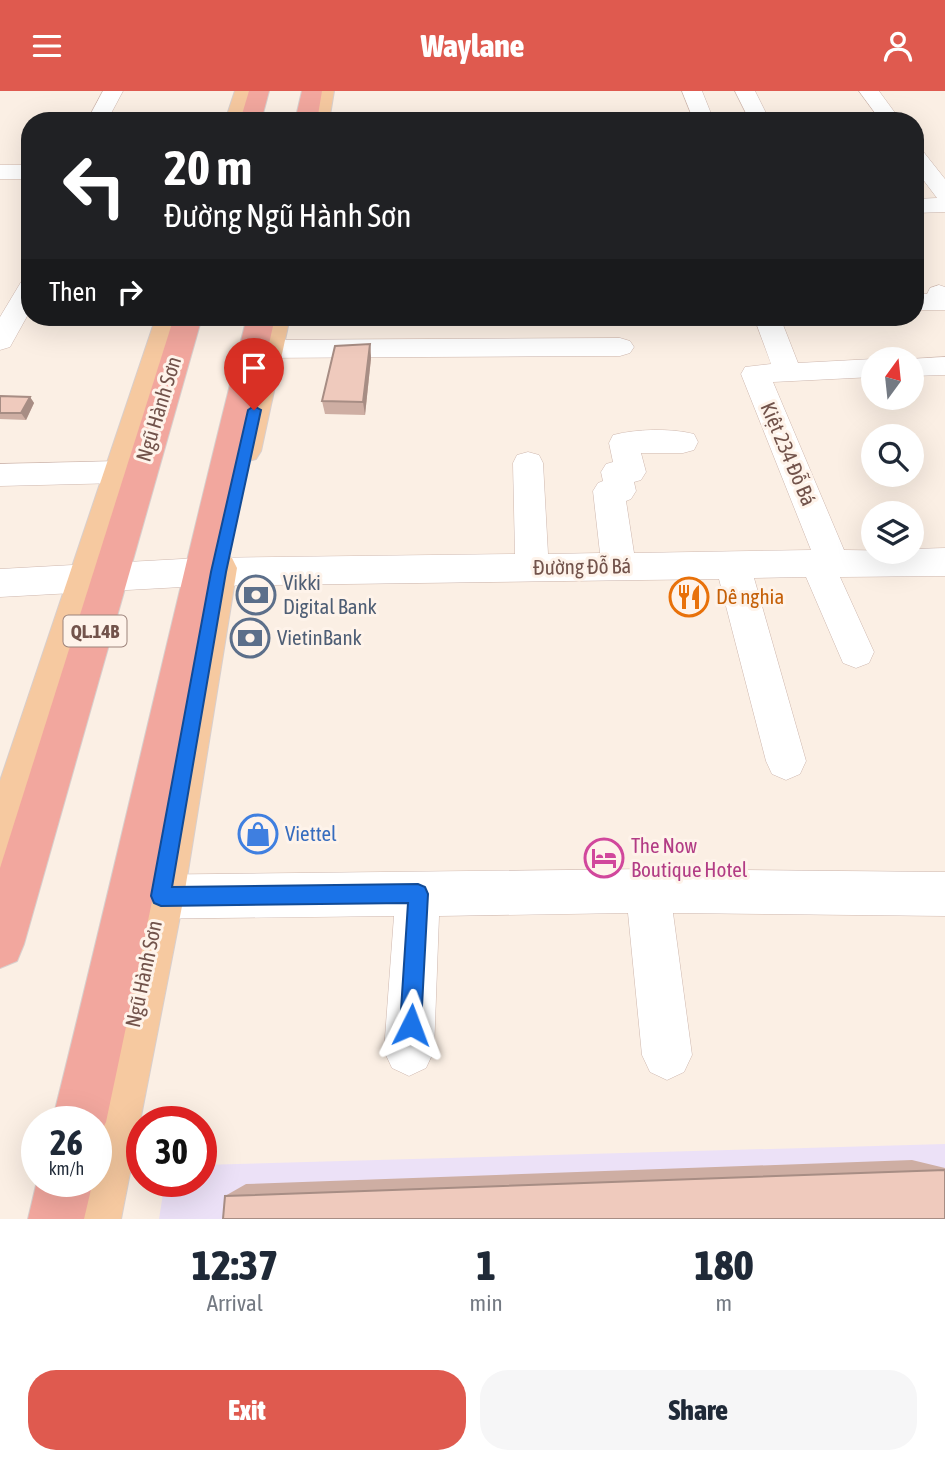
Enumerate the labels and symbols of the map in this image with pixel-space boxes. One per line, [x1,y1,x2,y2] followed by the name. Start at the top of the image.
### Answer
[224,338,284,410] pin
[861,347,924,409] north arrow
[131,353,185,464] street label: Ngũ Hành Sơn
[756,398,822,509] street label: Kiệt 234 Đỗ Bá
[533,553,631,579] street label: Đường Đỗ Bá
[283,570,377,618] place label: Vikki Digital Bank
[235,574,277,616] bank icon: Vikki Digital Bank
[668,576,710,618] restaurant icon: Dê nghia
[716,584,784,608] place label: Dê nghia
[64,615,126,646] road number: QL.14B
[229,617,271,659] bank icon: VietinBank
[277,625,362,649] place label: VietinBank
[237,813,279,855] shop icon: Viettel
[285,821,337,845] place label: Viettel
[631,833,748,881] place label: The Now Boutique Hotel
[583,837,625,879] hotel icon: The Now Boutique Hotel
[120,918,166,1029] street label: Ngũ Hành Sơn
[374,988,448,1062] position arrow
[126,1106,217,1197] speed limit sign: 30

